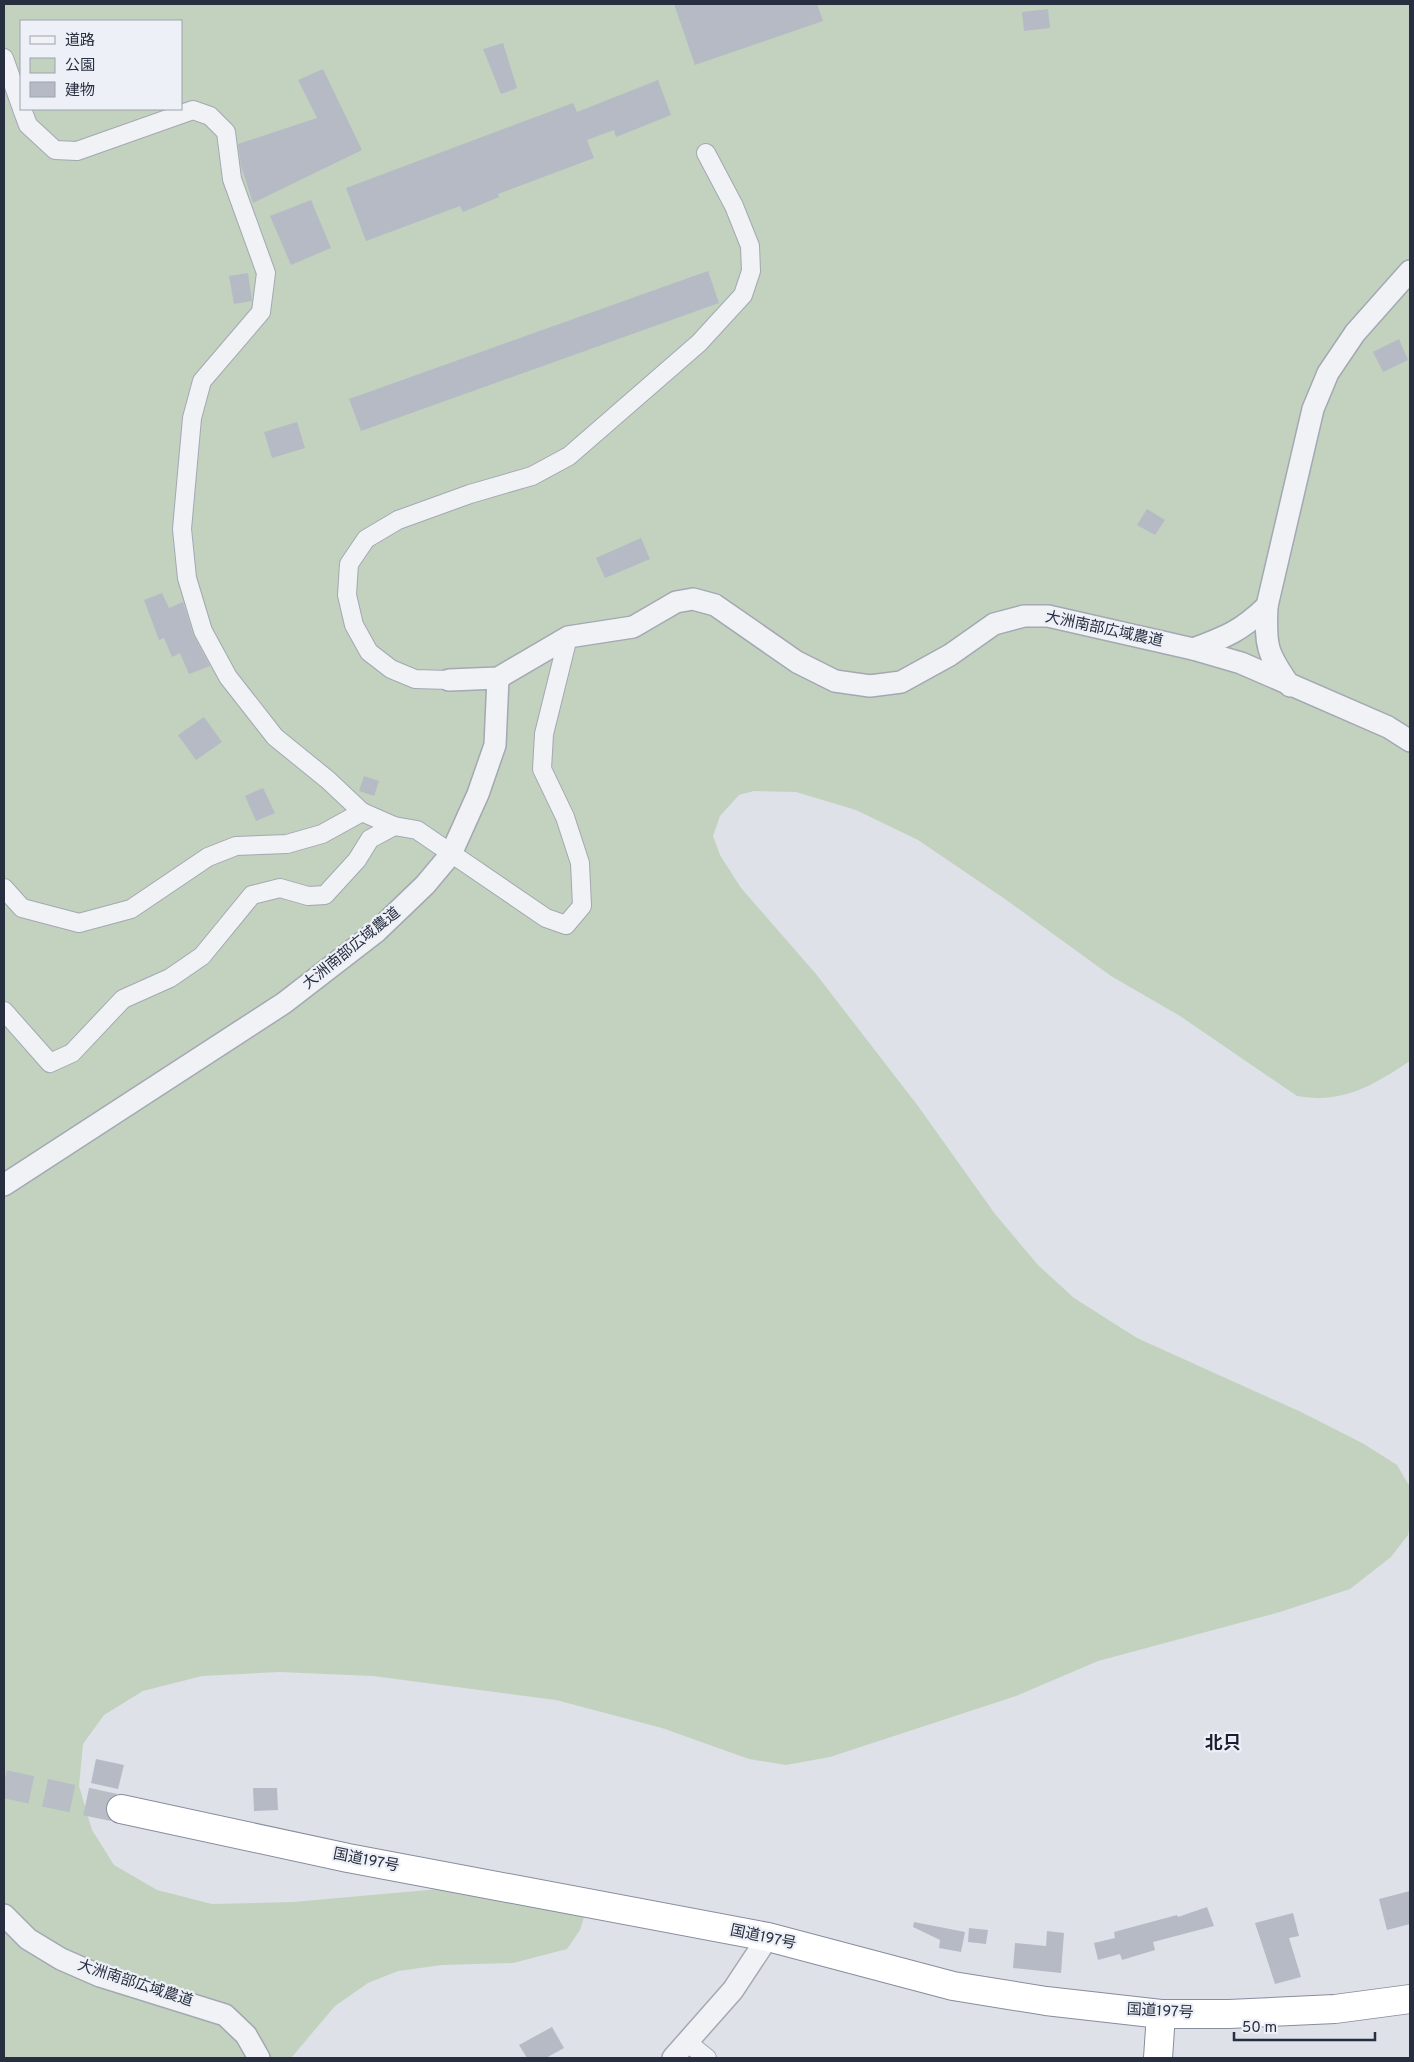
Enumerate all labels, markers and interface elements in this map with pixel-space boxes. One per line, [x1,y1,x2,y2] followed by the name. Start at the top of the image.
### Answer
[20,20,182,110] legend
[65,32,95,51] text: 道路
[65,57,95,76] text: 公園
[65,82,95,101] text: 建物
[1043,607,1165,652] street label: 大洲南部広域農道
[299,903,405,994] street label: 大洲南部広域農道
[1205,1733,1241,1756] district label: 北只
[331,1845,401,1877] street label: 国道197号
[728,1922,798,1954] street label: 国道197号
[75,1955,195,2012] street label: 大洲南部広域農道
[1126,2001,1194,2023] street label: 国道197号
[1234,2010,1375,2042] scale bar
[1242,2019,1277,2038] text: 50 m

